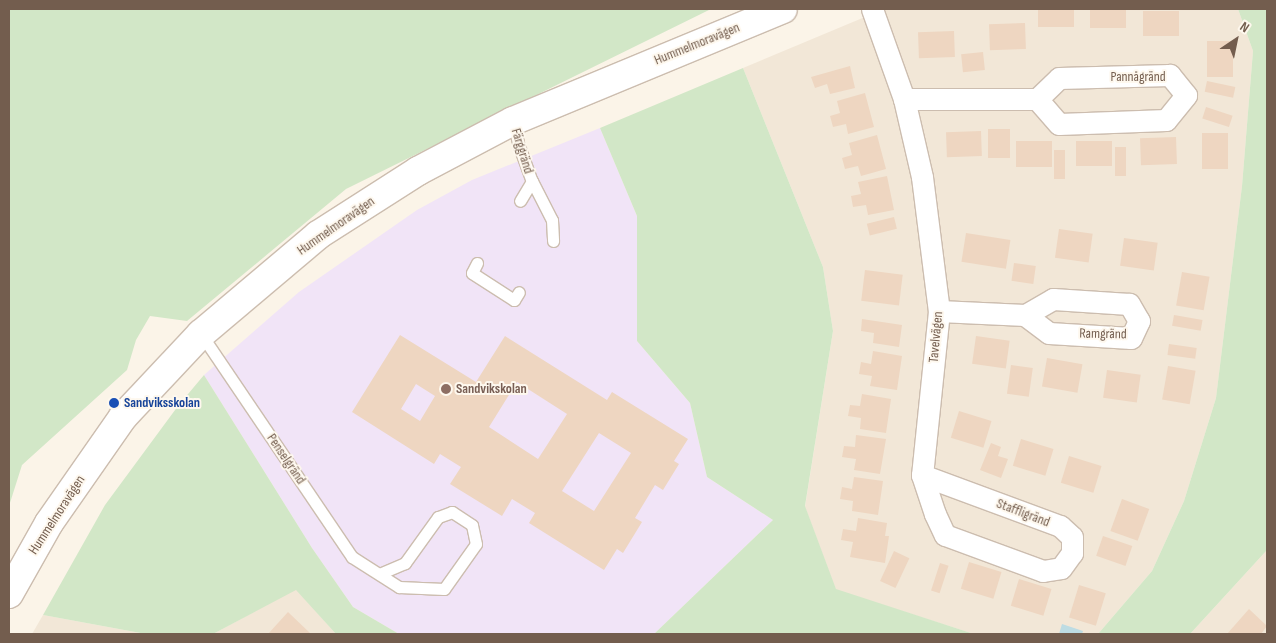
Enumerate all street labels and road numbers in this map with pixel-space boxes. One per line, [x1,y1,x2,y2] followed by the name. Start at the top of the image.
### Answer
[652,19,742,69] street label: Hummelmoravägen
[1110,69,1166,85] street label: Pannågränd
[507,126,537,176] street label: Färggränd
[294,193,378,259] street label: Hummelmoravägen
[925,311,947,363] street label: Tavelvägen
[1079,325,1127,343] street label: Ramgränd
[263,431,309,487] street label: Penselgränd
[25,472,89,558] street label: Hummelmoravägen
[994,495,1052,531] street label: Staffligränd

